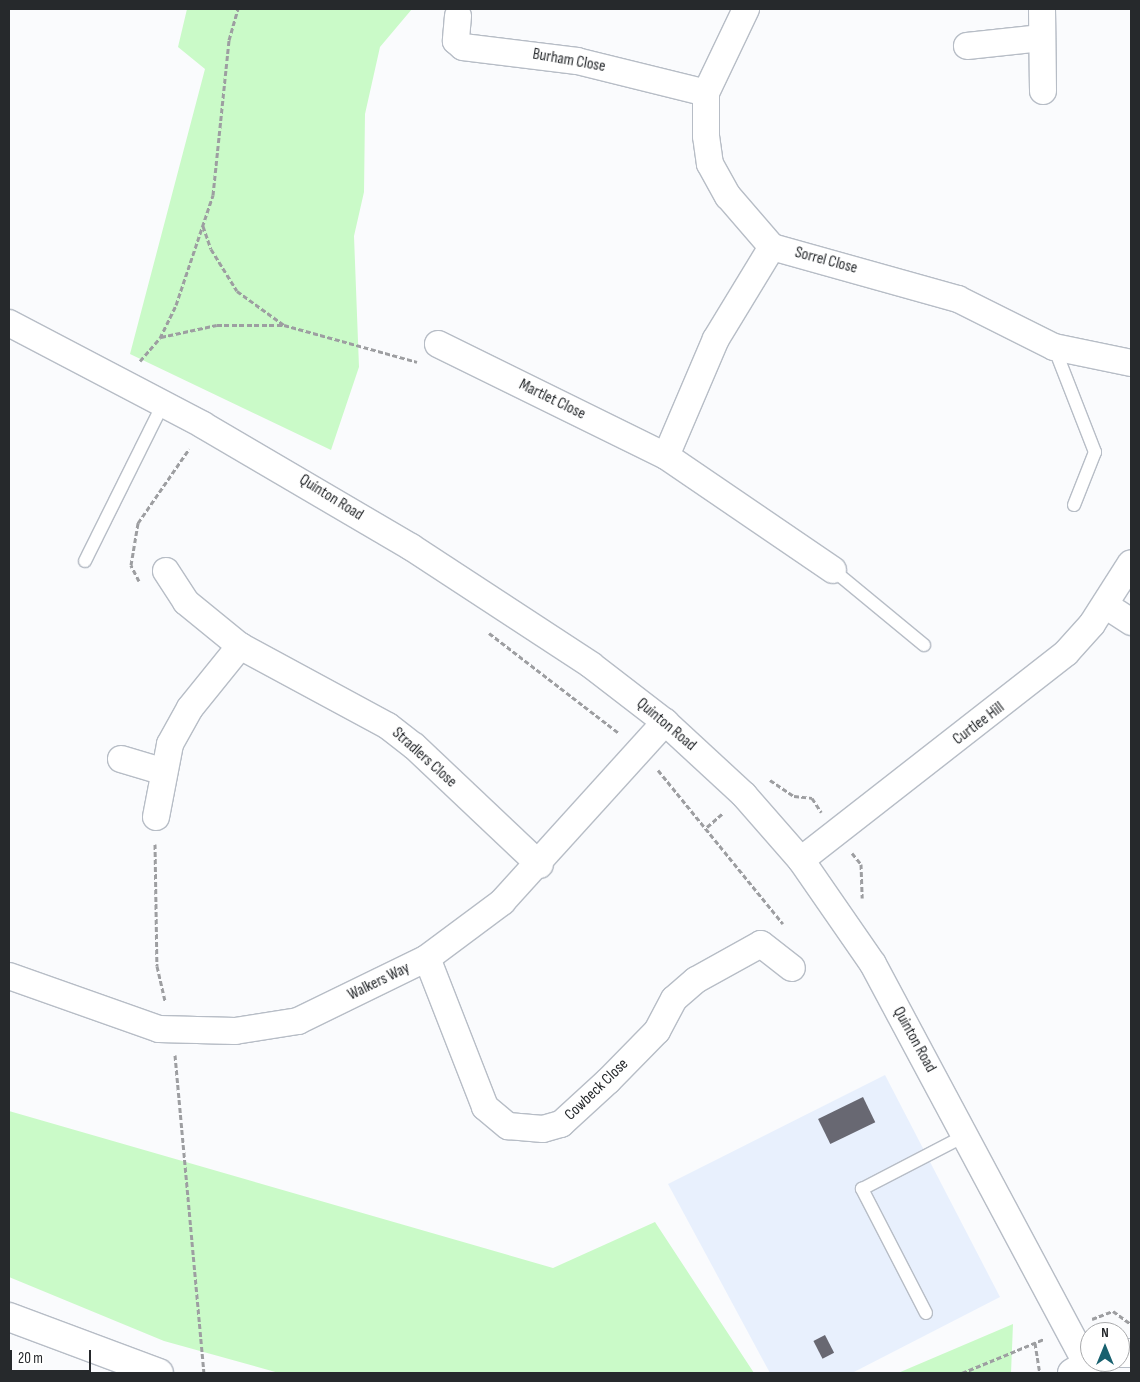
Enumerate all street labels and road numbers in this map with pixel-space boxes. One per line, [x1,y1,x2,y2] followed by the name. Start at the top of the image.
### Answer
[531,45,607,77] street label: Burham Close
[793,243,859,279] street label: Sorrel Close
[516,376,588,424] street label: Martlet Close
[295,471,367,525] street label: Quinton Road
[632,695,700,755] street label: Quinton Road
[949,698,1009,750] street label: Curtlee Hill
[388,724,460,792] street label: Stradlers Close
[345,959,413,1005] street label: Walkers Way
[888,1004,940,1076] street label: Quinton Road
[561,1055,633,1125] street label: Cowbeck Close

